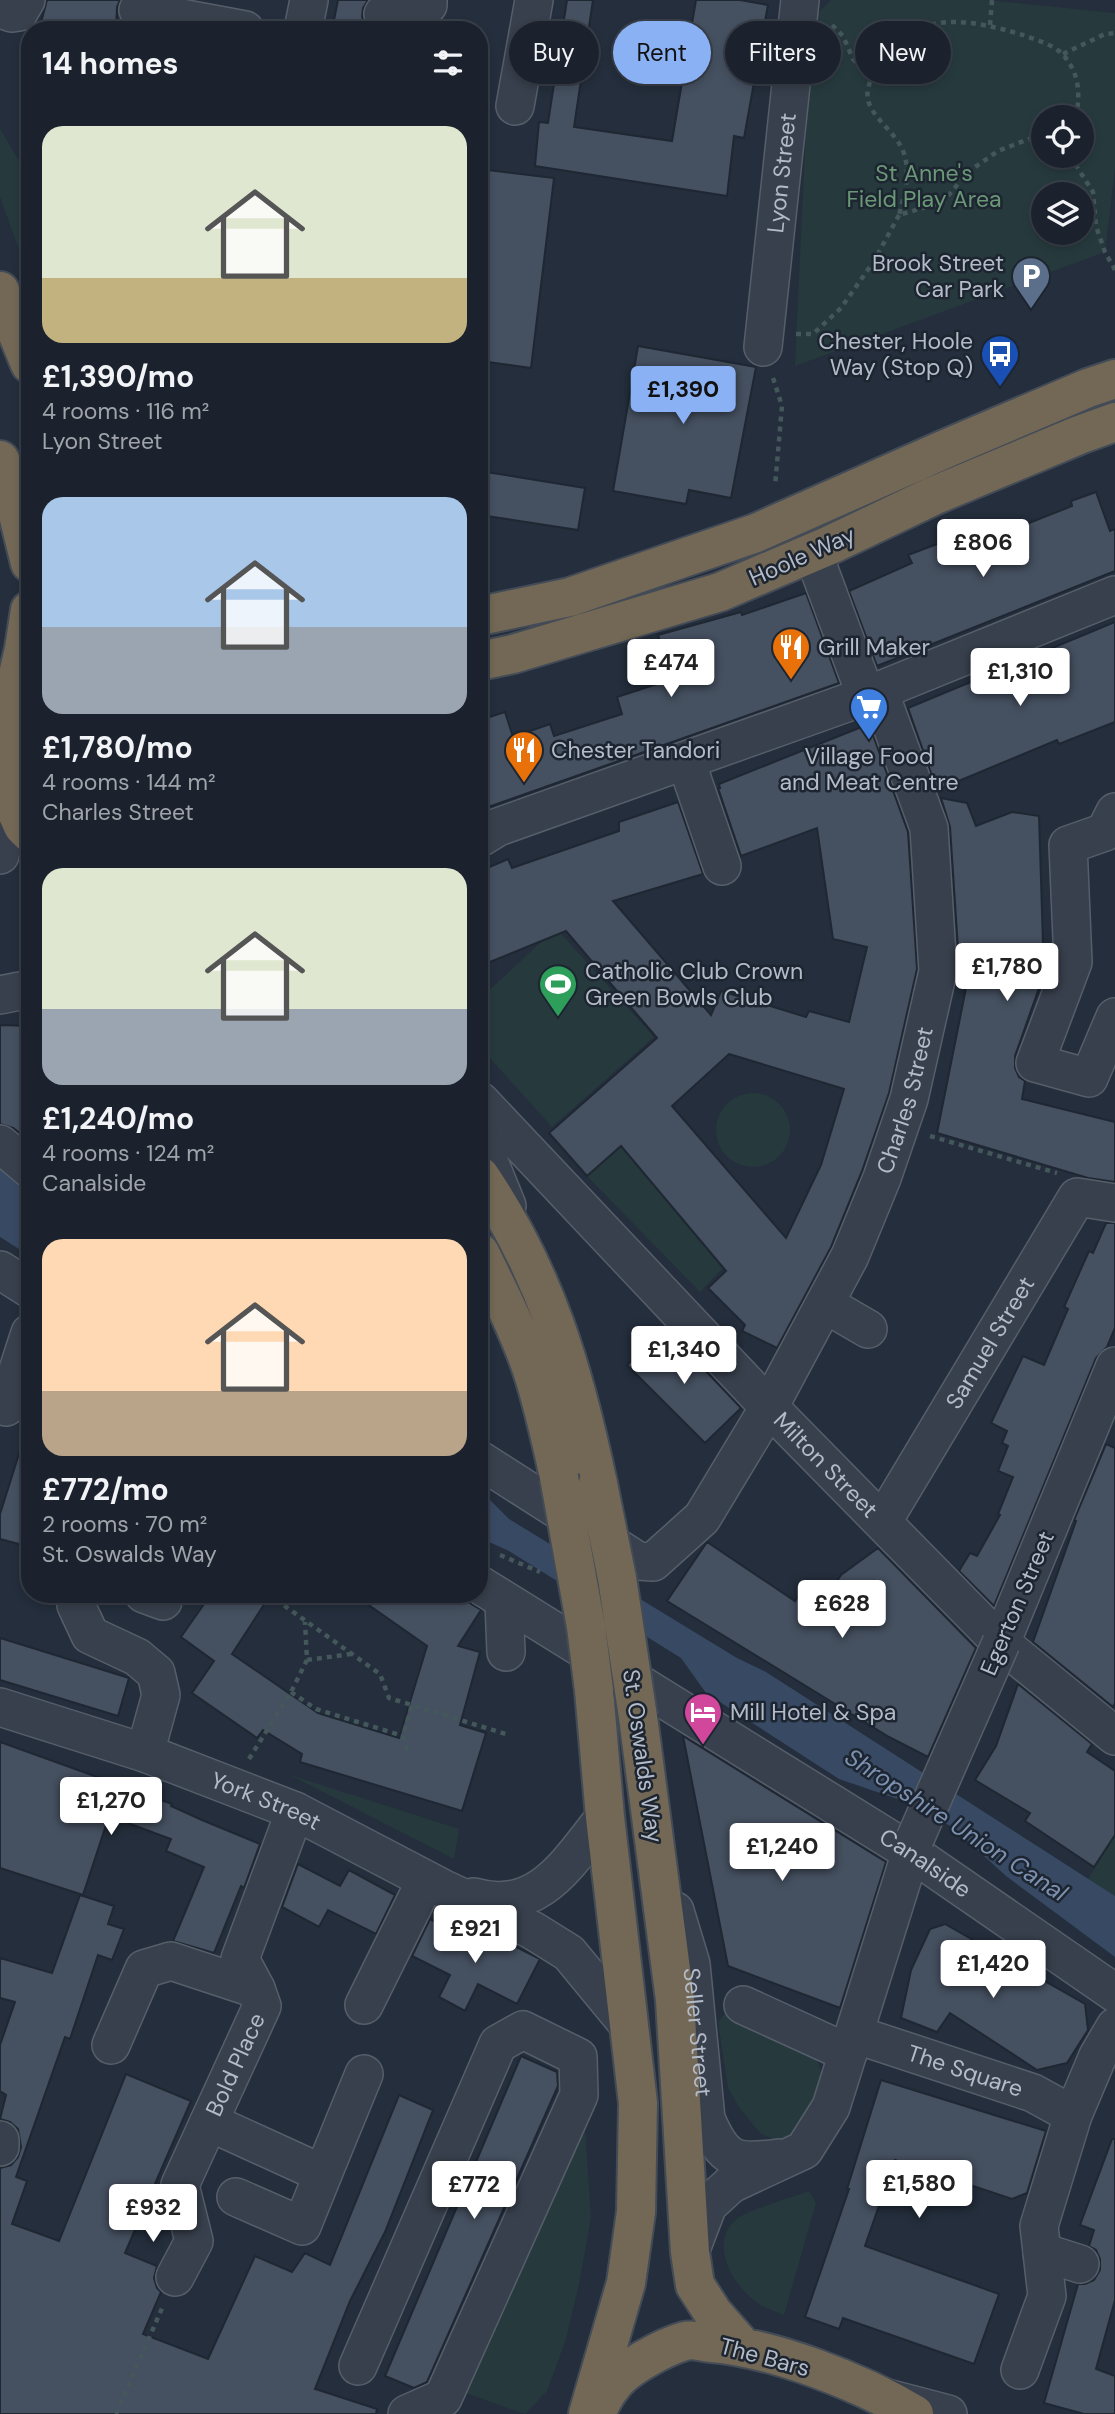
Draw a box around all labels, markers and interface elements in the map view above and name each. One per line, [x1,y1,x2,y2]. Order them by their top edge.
chip: Buy [509,21,599,84]
chip: Rent [613,21,711,84]
chip: Filters [725,21,841,84]
chip: New [855,21,951,84]
text: 14 homes [42,44,179,83]
icon: filters [429,44,467,82]
map controls [1031,105,1094,245]
button: locate [1031,105,1094,168]
street label: Lyon Street [760,111,803,235]
park label: St Anne's Field Play Area [846,158,1002,214]
icon: home [192,171,318,297]
button: layers [1031,182,1094,245]
place label: Brook Street Car Park [872,248,1004,304]
parking icon: Brook Street Car Park [1010,255,1052,310]
place label: Chester, Hoole Way (Stop Q) [818,326,973,382]
bus stop icon: Chester, Hoole Way (Stop Q) [979,333,1021,388]
text: £1,390/mo [42,357,194,396]
pin: £1,390 [626,366,740,426]
text: £1,390 [647,374,719,404]
text: 4 rooms · 116 m² [42,396,209,426]
text: Lyon Street [42,426,163,456]
street label: Hoole Way [744,519,860,593]
pin: £806 [942,520,1024,579]
text: £806 [953,527,1013,557]
icon: home [192,542,318,668]
restaurant icon: Grill Maker [770,626,812,681]
place label: Grill Maker [818,632,930,662]
pin: £474 [630,640,712,699]
text: £474 [643,647,699,677]
pin: £1,310 [963,648,1077,708]
text: £1,310 [987,656,1053,686]
supermarket icon: Village Food and Meat Centre [848,686,890,741]
text: £1,780/mo [42,728,193,767]
restaurant icon: Chester Tandori [503,729,545,784]
place label: Chester Tandori [551,735,720,765]
place label: Village Food and Meat Centre [780,741,958,797]
text: 4 rooms · 144 m² [42,767,216,797]
text: Charles Street [42,797,194,827]
icon: home [192,913,318,1039]
pin: £1,780 [950,944,1064,1003]
text: £1,780 [971,951,1043,981]
place label: Catholic Club Crown Green Bowls Club [585,956,803,1012]
sports icon: Catholic Club Crown Green Bowls Club [537,963,579,1018]
street label: Charles Street [870,1024,940,1178]
text: £1,240/mo [42,1099,194,1138]
text: 4 rooms · 124 m² [42,1138,214,1168]
text: Canalside [42,1168,146,1198]
street label: Samuel Street [939,1271,1041,1414]
icon: home [192,1284,318,1410]
pin: £1,340 [627,1326,741,1386]
text: £1,340 [647,1334,721,1364]
street label: Milton Street [767,1405,885,1524]
text: £772/mo [42,1470,169,1509]
text: 2 rooms · 70 m² [42,1509,207,1539]
street label: Egerton Street [973,1526,1061,1680]
text: St. Oswalds Way [42,1539,217,1569]
pin: £628 [801,1580,883,1640]
text: £628 [814,1588,870,1618]
street label: St. Oswalds Way [616,1667,670,1845]
hotel icon: Mill Hotel & Spa [682,1691,724,1746]
place label: Mill Hotel & Spa [730,1697,896,1727]
water label: Shropshire Union Canal [839,1741,1074,1909]
street label: York Street [206,1765,326,1837]
pin: £1,270 [54,1778,168,1837]
text: £1,270 [76,1785,146,1815]
street label: Canalside [874,1821,977,1904]
pin: £1,240 [725,1824,839,1883]
text: £1,240 [746,1831,818,1861]
pin: £921 [434,1906,516,1965]
text: £921 [450,1913,500,1943]
pin: £1,420 [936,1940,1050,2000]
text: £1,420 [957,1948,1029,1978]
street label: Seller Street [676,1966,719,2098]
street label: Bold Place [199,2008,272,2121]
street label: The Square [903,2038,1027,2104]
pin: £1,580 [862,2160,976,2220]
pin: £772 [433,2162,515,2221]
text: £1,580 [882,2168,956,2198]
text: £772 [448,2169,500,2199]
pin: £932 [112,2184,194,2244]
text: £932 [125,2192,181,2222]
street label: The Bars [717,2331,813,2383]

